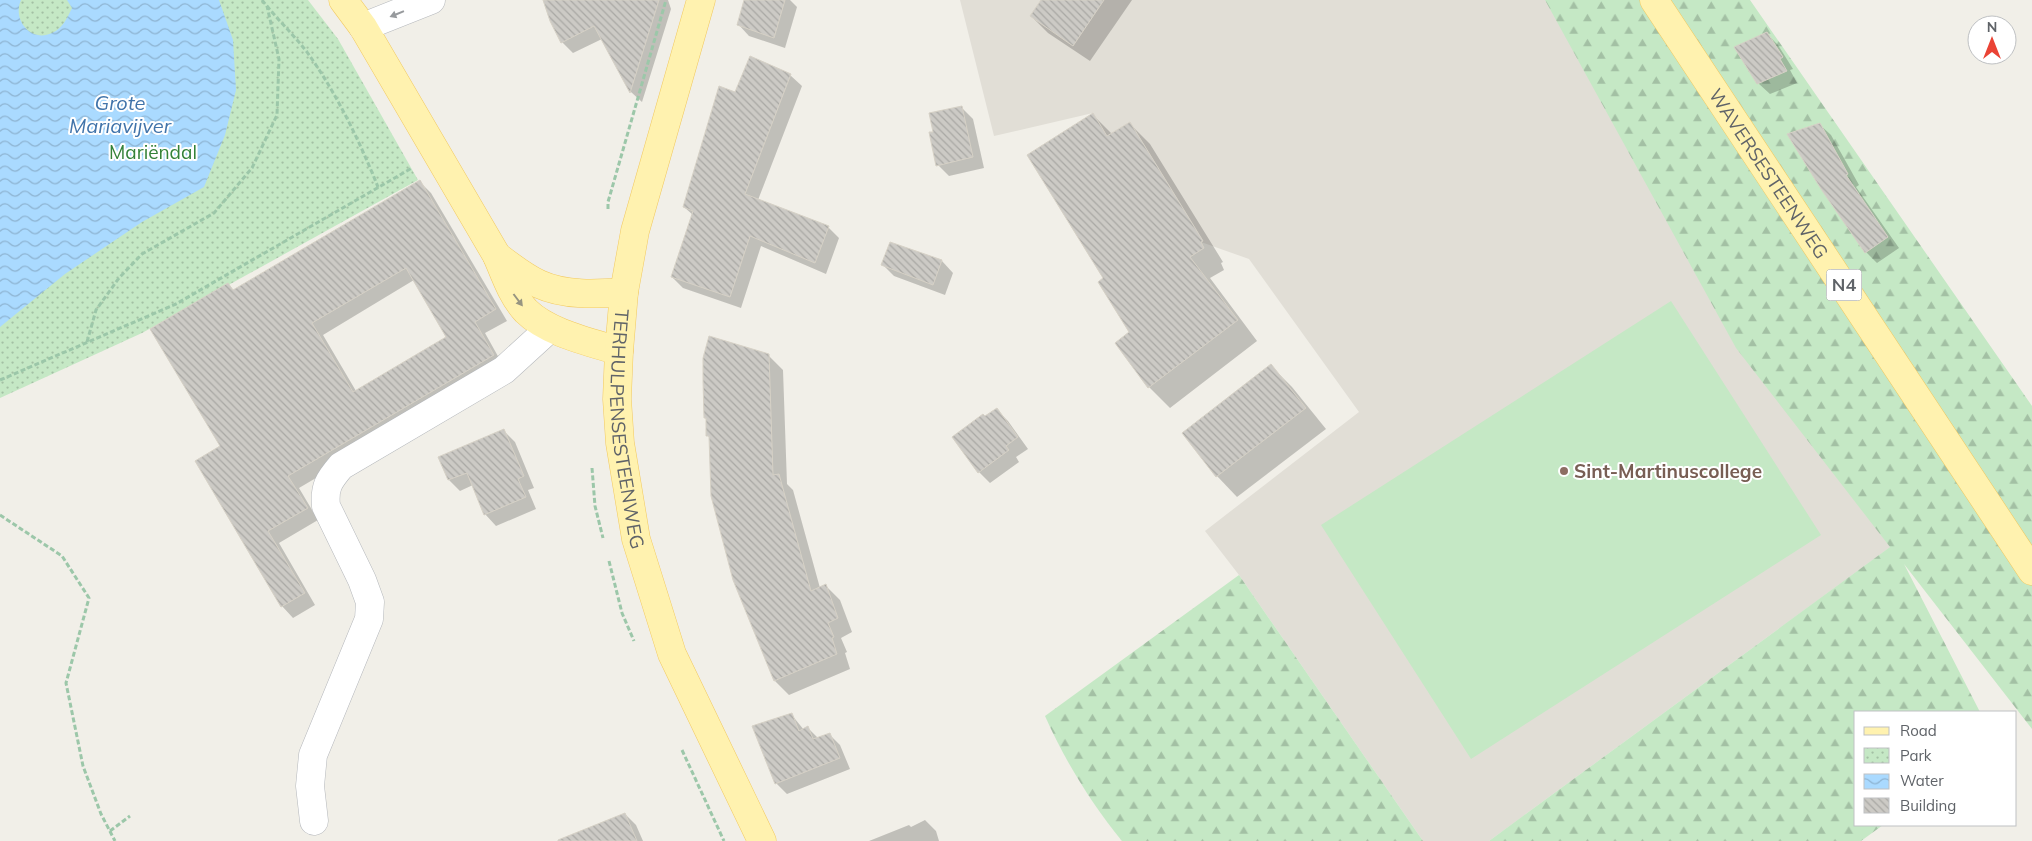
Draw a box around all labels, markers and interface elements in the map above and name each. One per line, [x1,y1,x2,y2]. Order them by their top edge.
one-way arrow [389,10,404,18]
north arrow [1967,15,2017,65]
text: N [1987,18,1997,36]
street label: WAVERSESTEENWEG [1704,84,1834,263]
water label: Grote Mariavijver [69,90,172,138]
park label: Mariëndal [109,140,197,164]
road number: N4 [1826,270,1862,300]
one-way arrow [513,293,523,307]
street label: TERHULPENSESTEENWEG [605,308,650,552]
place label: Sint-Martinuscollege [1574,459,1762,483]
marker: Sint-Martinuscollege [1558,465,1570,477]
legend [1854,711,2017,826]
text: Road [1900,721,1937,740]
text: Park [1900,746,1932,765]
text: Water [1900,771,1944,790]
text: Building [1900,796,1956,815]

